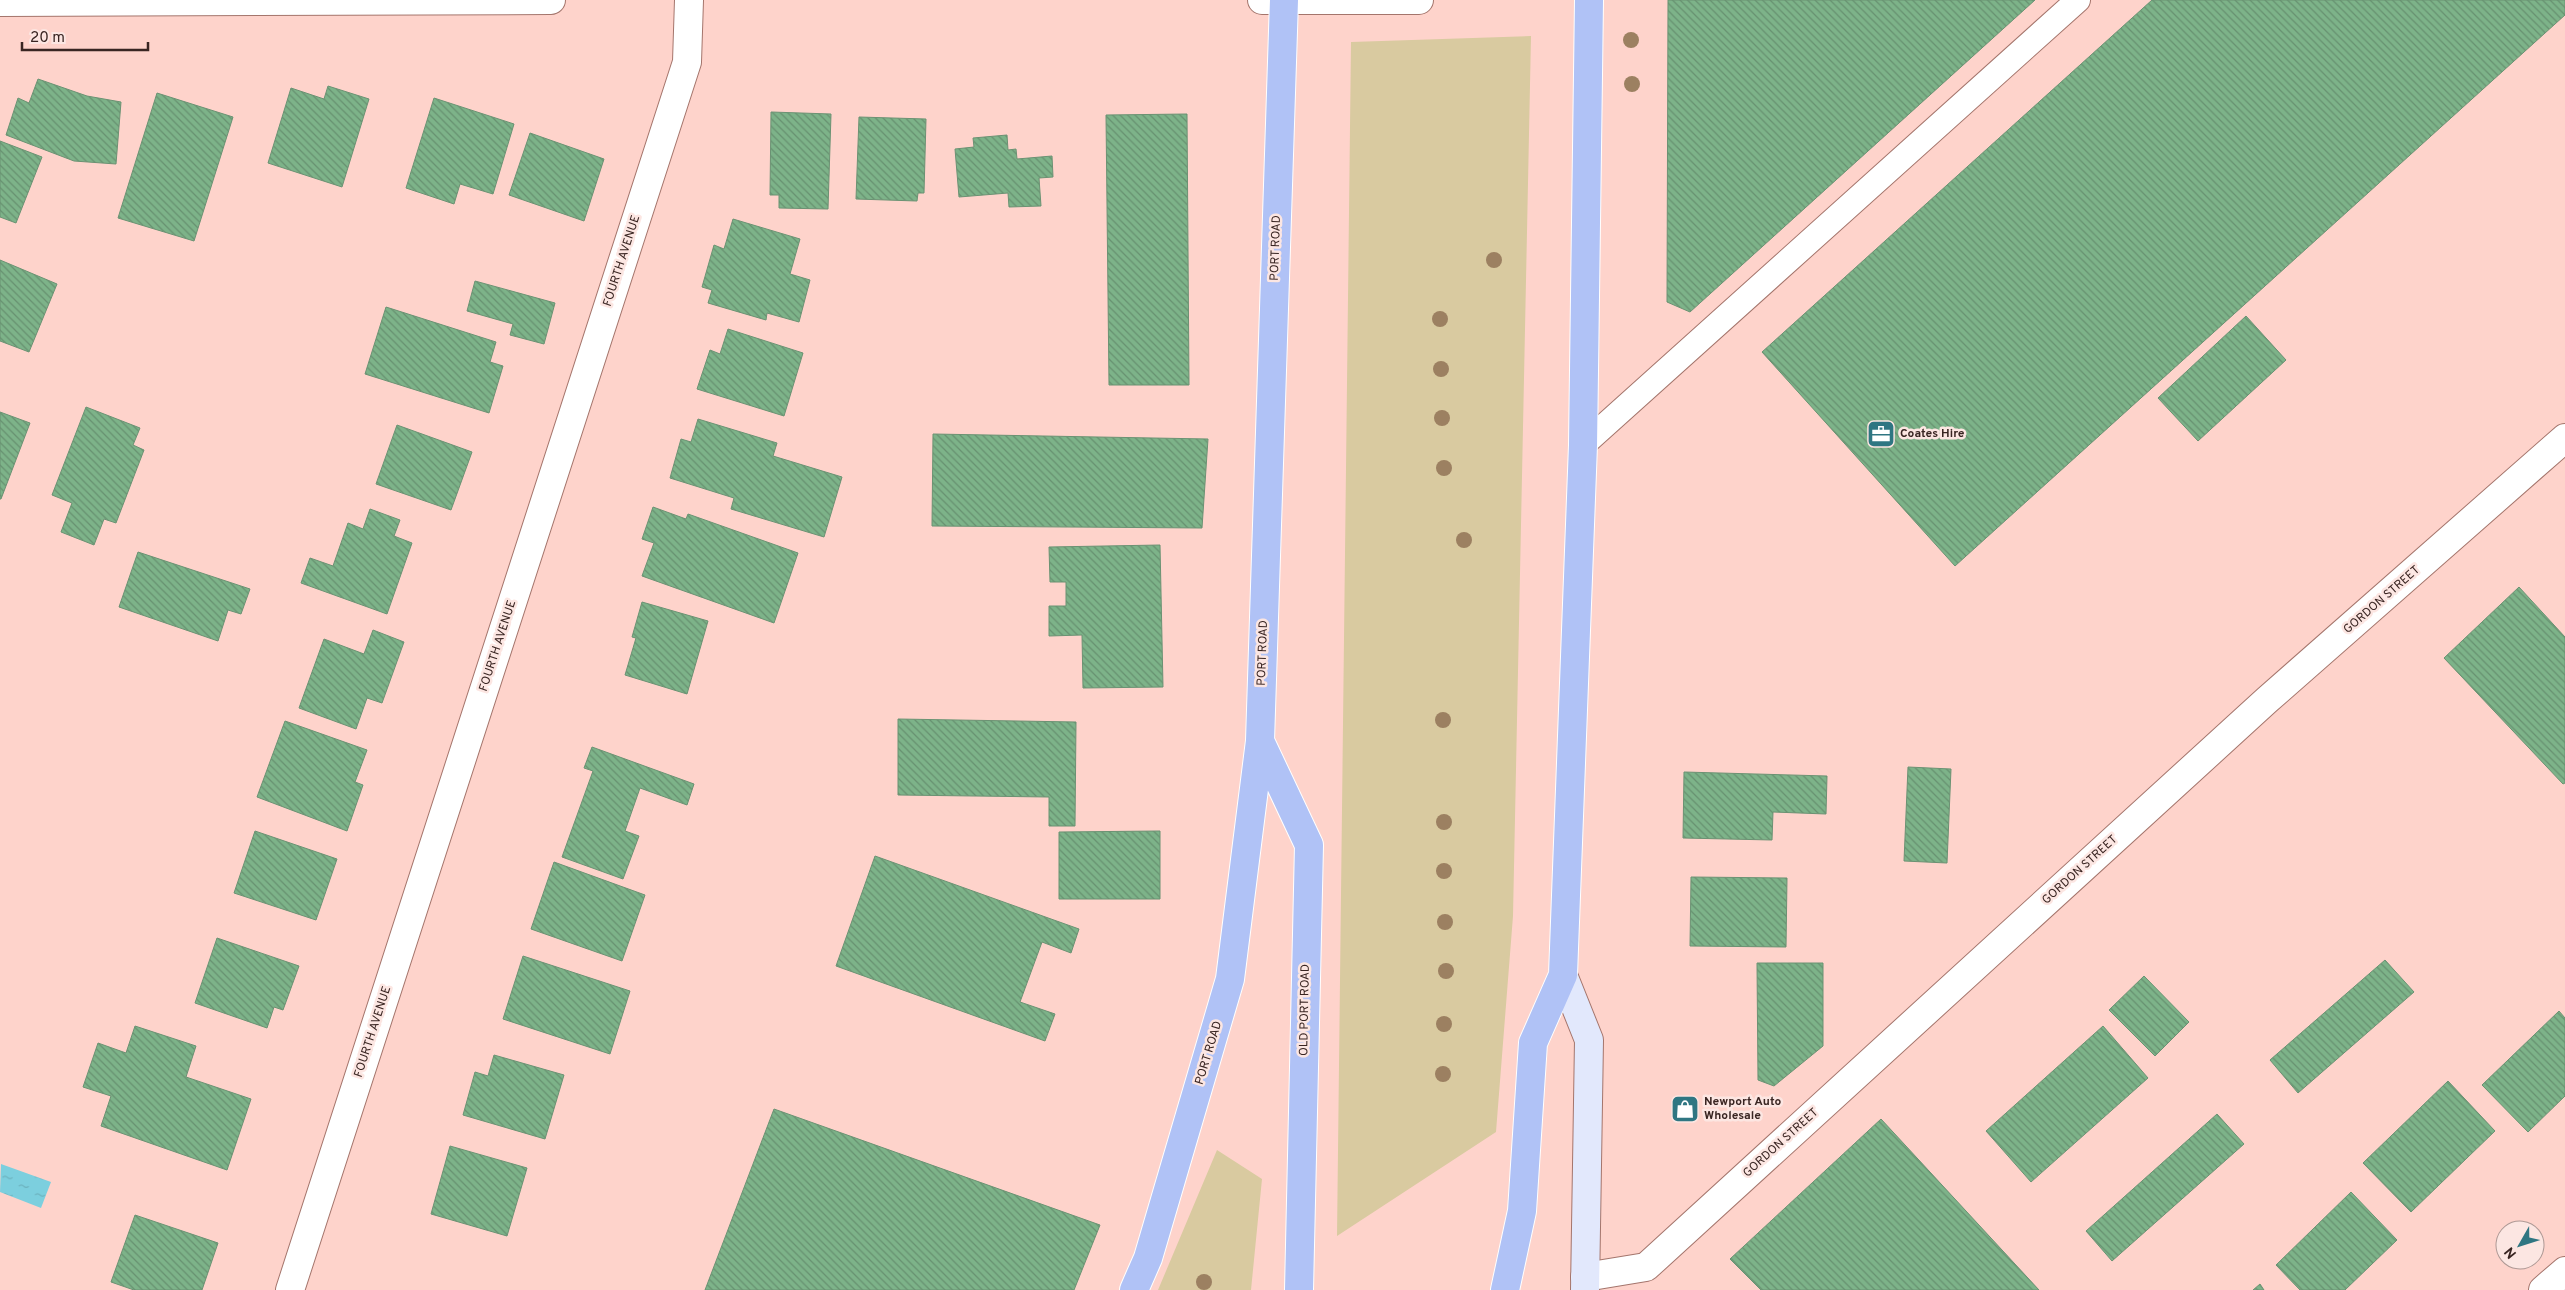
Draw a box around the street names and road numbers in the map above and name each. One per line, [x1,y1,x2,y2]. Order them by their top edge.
street label: FOURTH AVENUE [600,213,644,309]
street label: PORT ROAD [1267,215,1285,281]
street label: GORDON STREET [2340,562,2424,638]
street label: FOURTH AVENUE [476,598,520,694]
street label: PORT ROAD [1254,620,1272,686]
street label: GORDON STREET [2039,832,2121,908]
street label: OLD PORT ROAD [1296,964,1314,1056]
street label: FOURTH AVENUE [351,984,395,1080]
street label: PORT ROAD [1192,1019,1226,1087]
street label: GORDON STREET [1740,1105,1822,1181]

